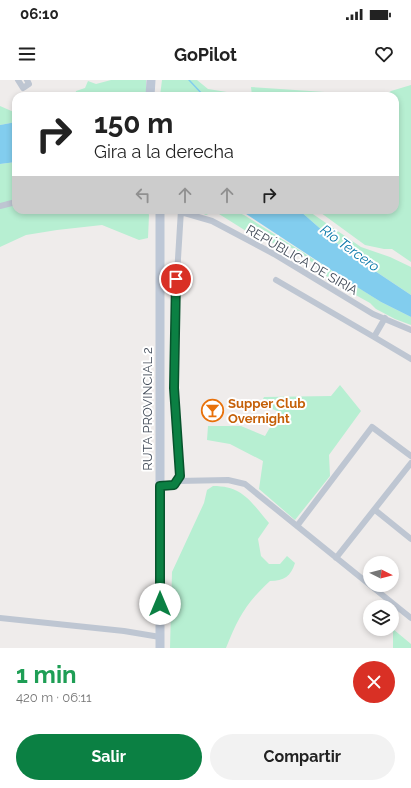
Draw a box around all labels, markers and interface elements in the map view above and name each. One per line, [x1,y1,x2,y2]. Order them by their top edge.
text: 06:10 [20,5,59,23]
icon: menu [16,43,38,65]
icon: heart [373,43,395,65]
text: GoPilot [174,44,237,65]
text: 150 m [94,107,173,140]
icon: right [28,108,80,160]
text: Gira a la derecha [94,141,234,162]
icon: left [132,184,154,206]
icon: ahead [174,184,196,206]
icon: ahead [216,184,238,206]
icon: right [258,184,280,206]
water label: Río Tercero [317,221,383,275]
street label: REPÚBLICA DE SIRIA [244,222,361,298]
pin [159,262,193,296]
icon: arrive [165,268,187,290]
street label: RUTA PROVINCIAL 2 [140,347,155,471]
place label: Supper Club Overnight [228,396,305,426]
bar icon: Supper Club Overnight [199,397,225,423]
north arrow [363,556,399,592]
map controls [363,556,399,636]
position arrow [139,583,181,625]
button: layers [363,600,399,636]
text: 1 min [16,660,77,689]
button: close [353,661,395,703]
text: 420 m · 06:11 [16,690,92,705]
button: Salir [16,734,202,780]
button: Compartir [210,734,395,780]

